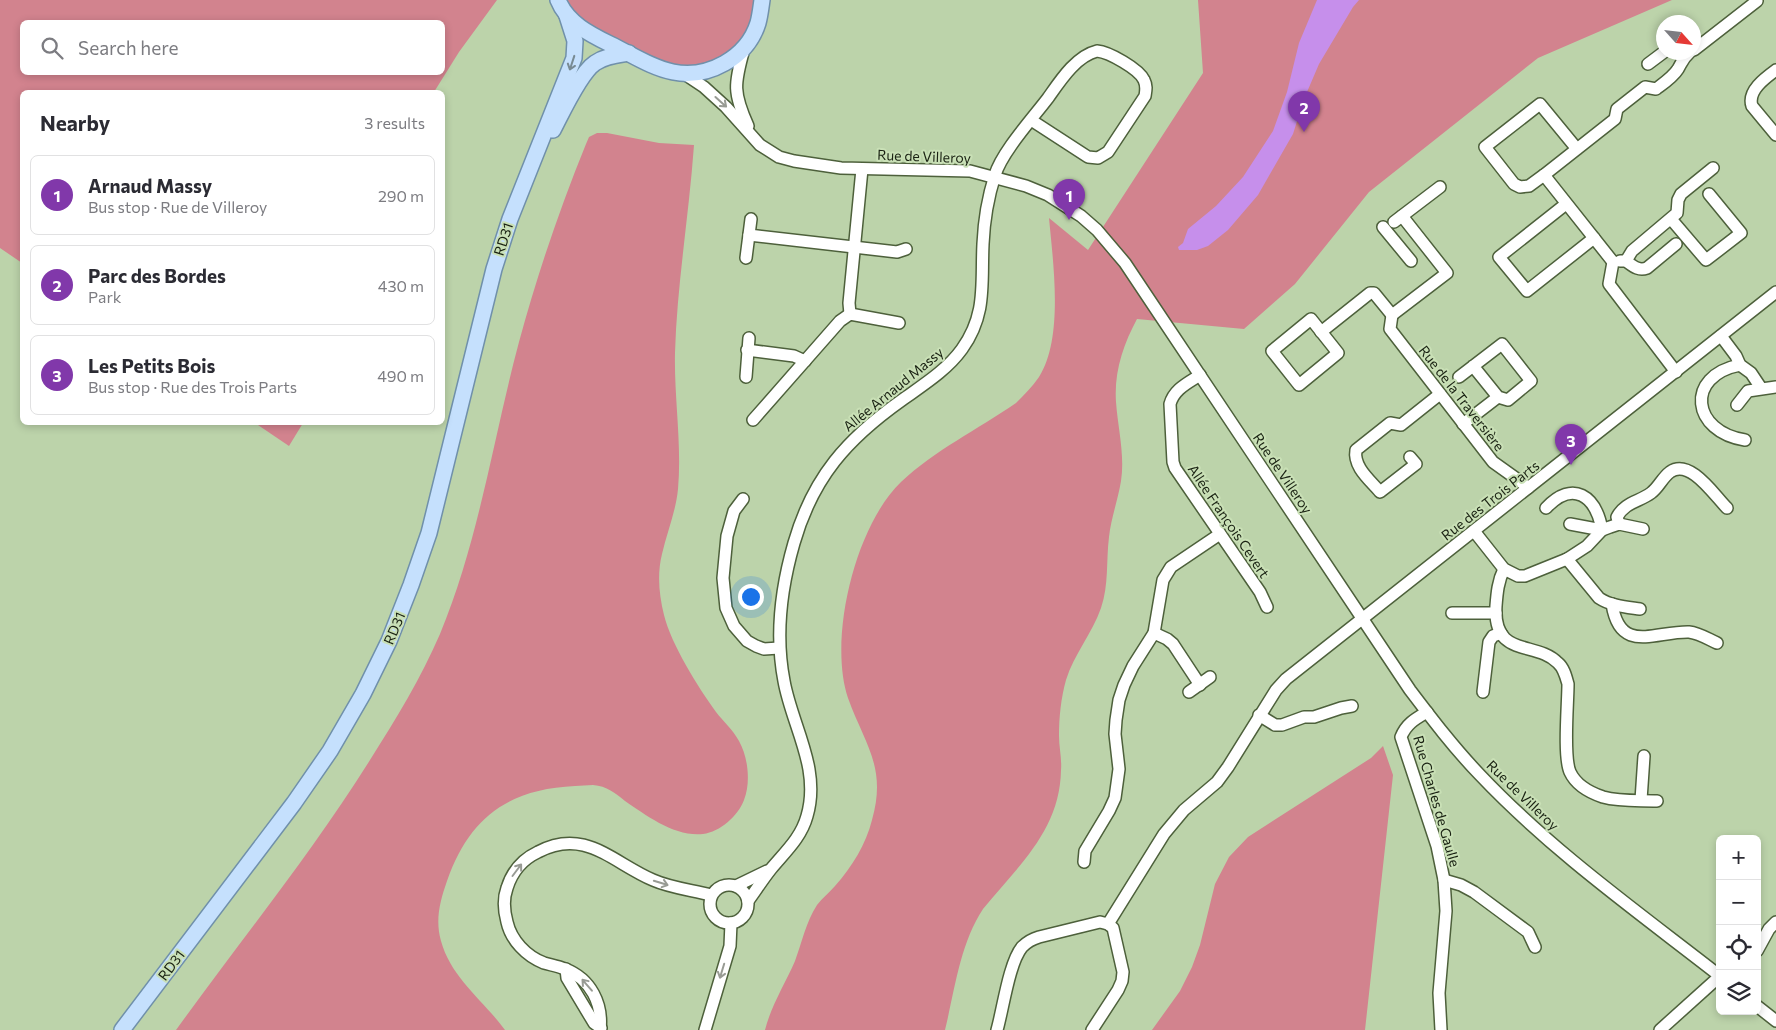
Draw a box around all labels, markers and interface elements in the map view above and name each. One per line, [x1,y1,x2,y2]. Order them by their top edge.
north arrow [1656,15,1701,60]
search box [20,20,445,75]
icon: search [38,34,66,62]
text: Search here [78,36,178,59]
one-way arrow [566,54,576,70]
pin: 2 [1288,91,1320,132]
one-way arrow [714,96,727,108]
text: Nearby [40,110,110,135]
text: 3 results [364,113,425,132]
street label: Rue de Villeroy [877,146,971,166]
text: Arnaud Massy [88,174,212,197]
pin: 1 [1053,179,1085,220]
text: 1 [53,186,61,205]
text: 290 m [378,186,424,205]
text: Bus stop · Rue de Villeroy [88,197,267,216]
street label: RD31 [490,220,516,258]
text: Parc des Bordes [88,264,226,287]
text: 2 [52,276,62,295]
text: 430 m [378,276,424,295]
text: Park [88,287,121,306]
street label: Rue de la Traversière [1416,342,1508,454]
street label: Allée Arnaud Massy [840,343,946,435]
text: Les Petits Bois [88,354,215,377]
text: 3 [52,366,62,385]
text: 490 m [377,366,424,385]
text: Bus stop · Rue des Trois Parts [88,377,297,396]
pin: 3 [1555,424,1587,465]
street label: Rue de Villeroy [1250,429,1316,517]
street label: Rue des Trois Parts [1438,456,1542,544]
street label: Allée François Cevert [1185,461,1273,581]
your location [738,584,764,610]
street label: RD31 [380,609,408,647]
street label: Rue Charles de Gaulle [1410,733,1464,869]
street label: Rue de Villeroy [1483,756,1563,834]
map controls [1716,835,1761,1015]
button: + [1716,835,1761,880]
one-way arrow [512,863,522,877]
one-way arrow [653,879,669,889]
button: − [1716,880,1761,925]
button: locate [1716,925,1761,970]
street label: RD31 [154,946,188,984]
one-way arrow [716,962,726,978]
button: layers [1716,970,1761,1015]
one-way arrow [581,979,592,992]

